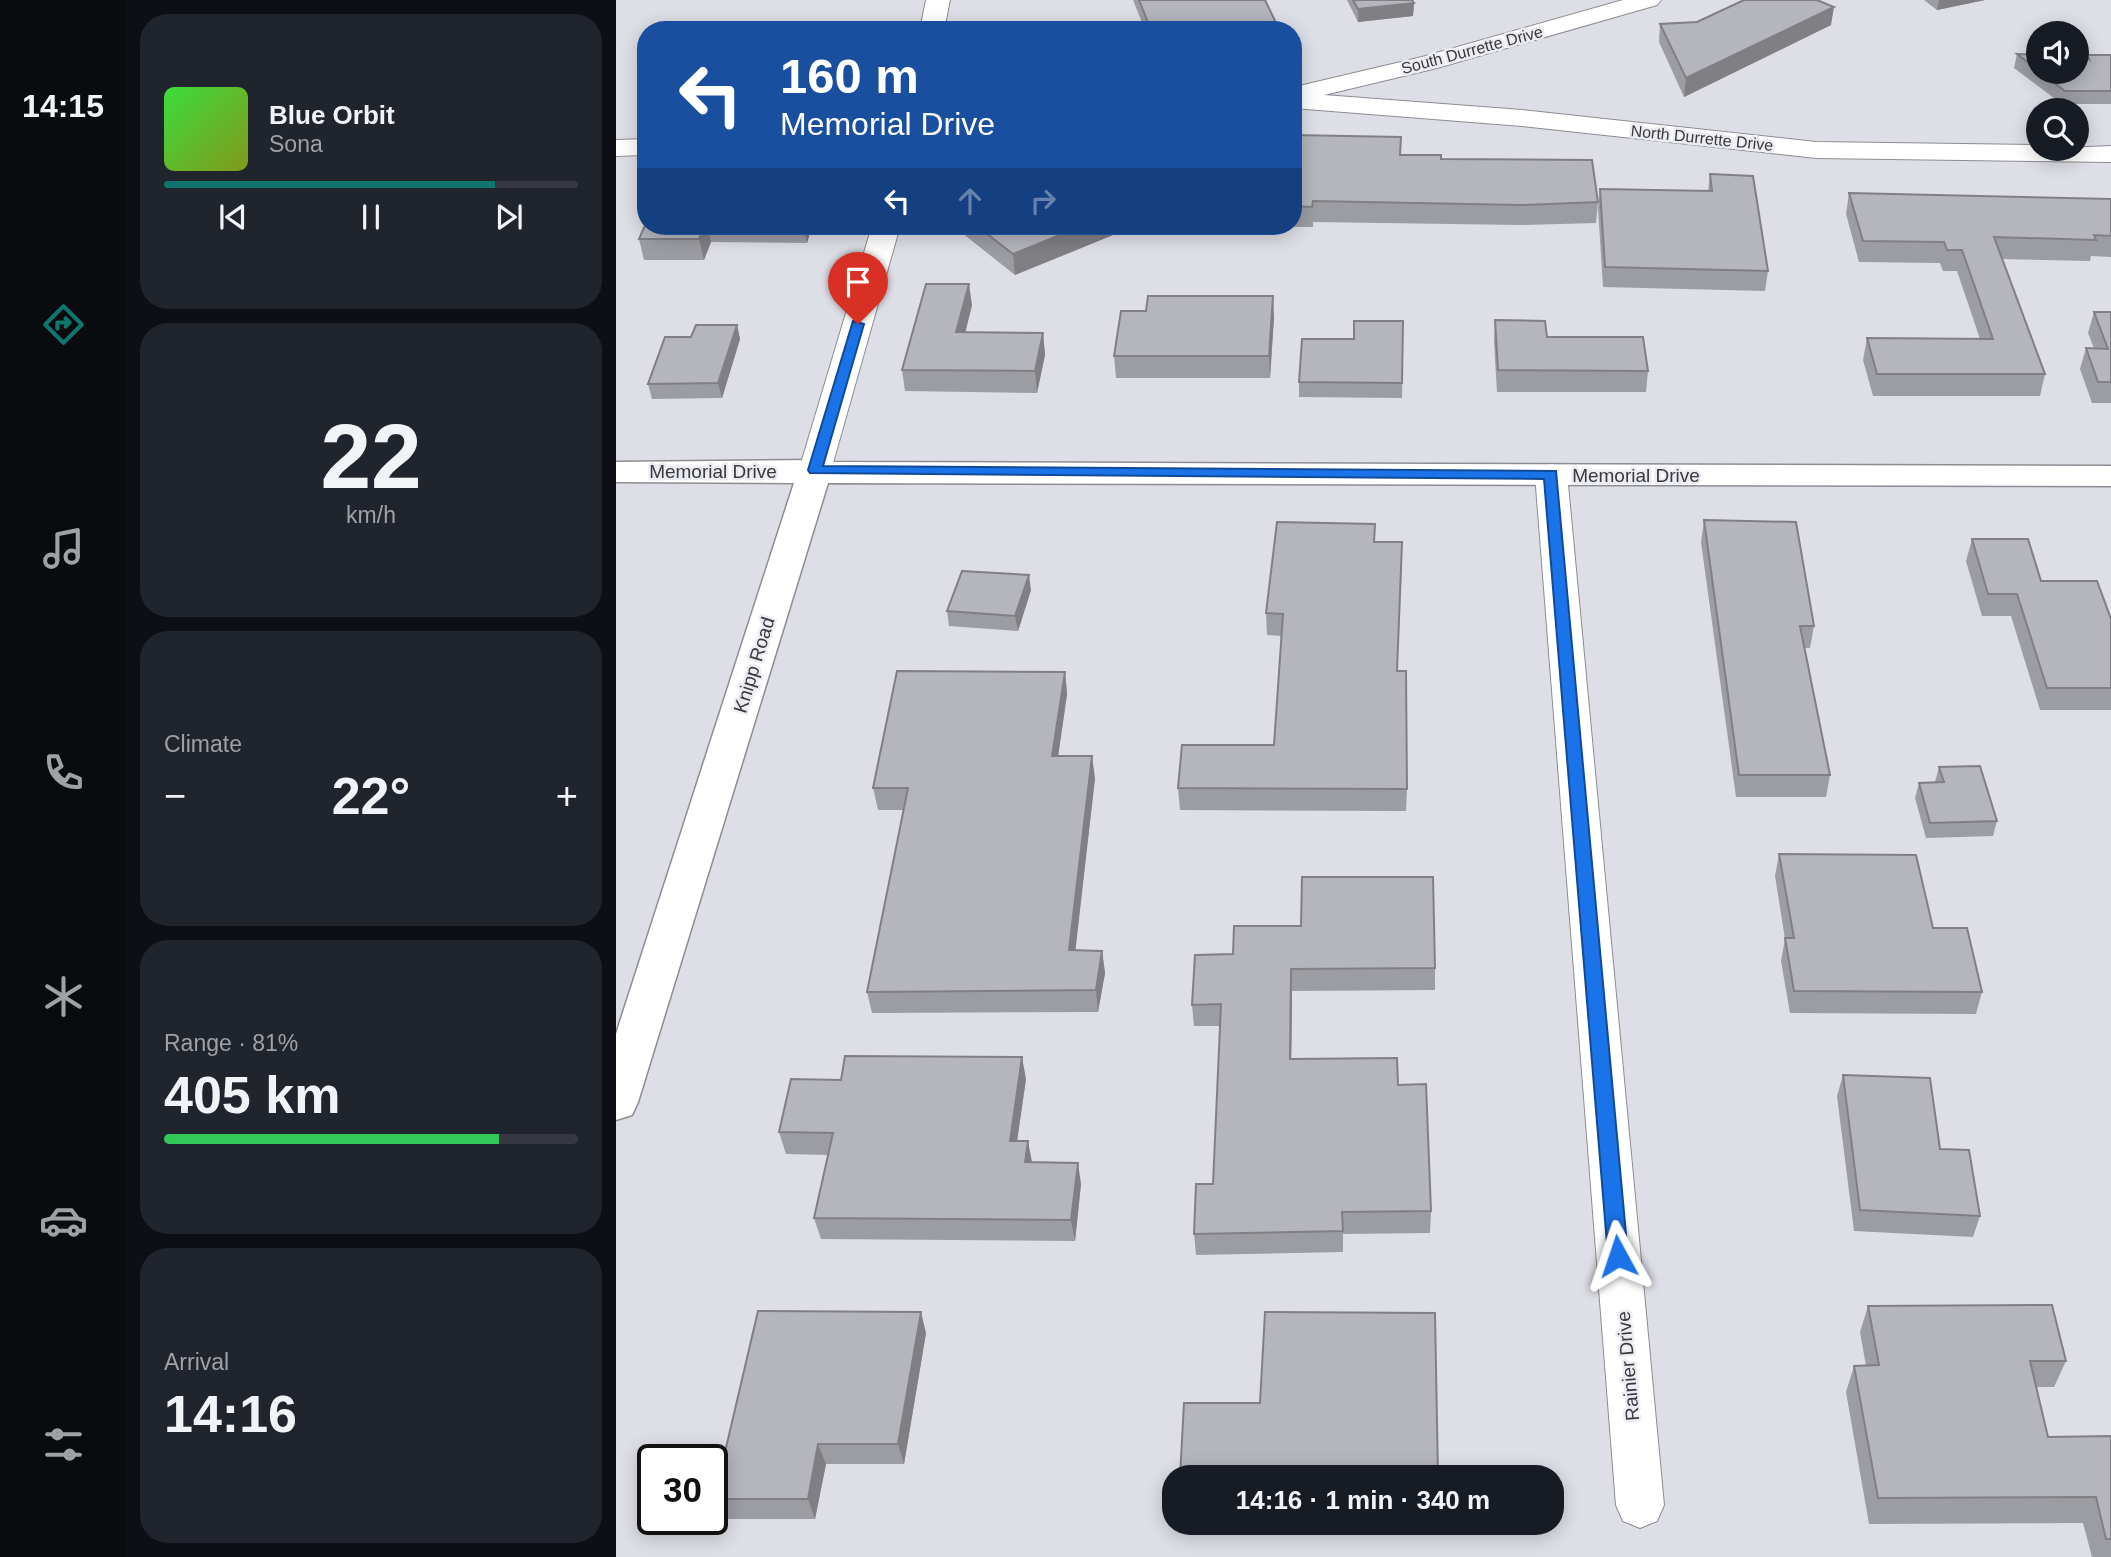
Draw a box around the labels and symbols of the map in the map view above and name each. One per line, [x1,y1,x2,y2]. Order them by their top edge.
street label: South Durrette Drive [1399,23,1545,77]
street label: North Durrette Drive [1630,122,1774,154]
pin [828,252,888,324]
street label: Memorial Drive [649,461,777,482]
street label: Memorial Drive [1572,465,1700,486]
street label: Knipp Road [729,614,779,716]
position arrow [1581,1219,1655,1293]
street label: Rainier Drive [1613,1310,1643,1422]
speed limit sign: 30 [637,1444,728,1535]

